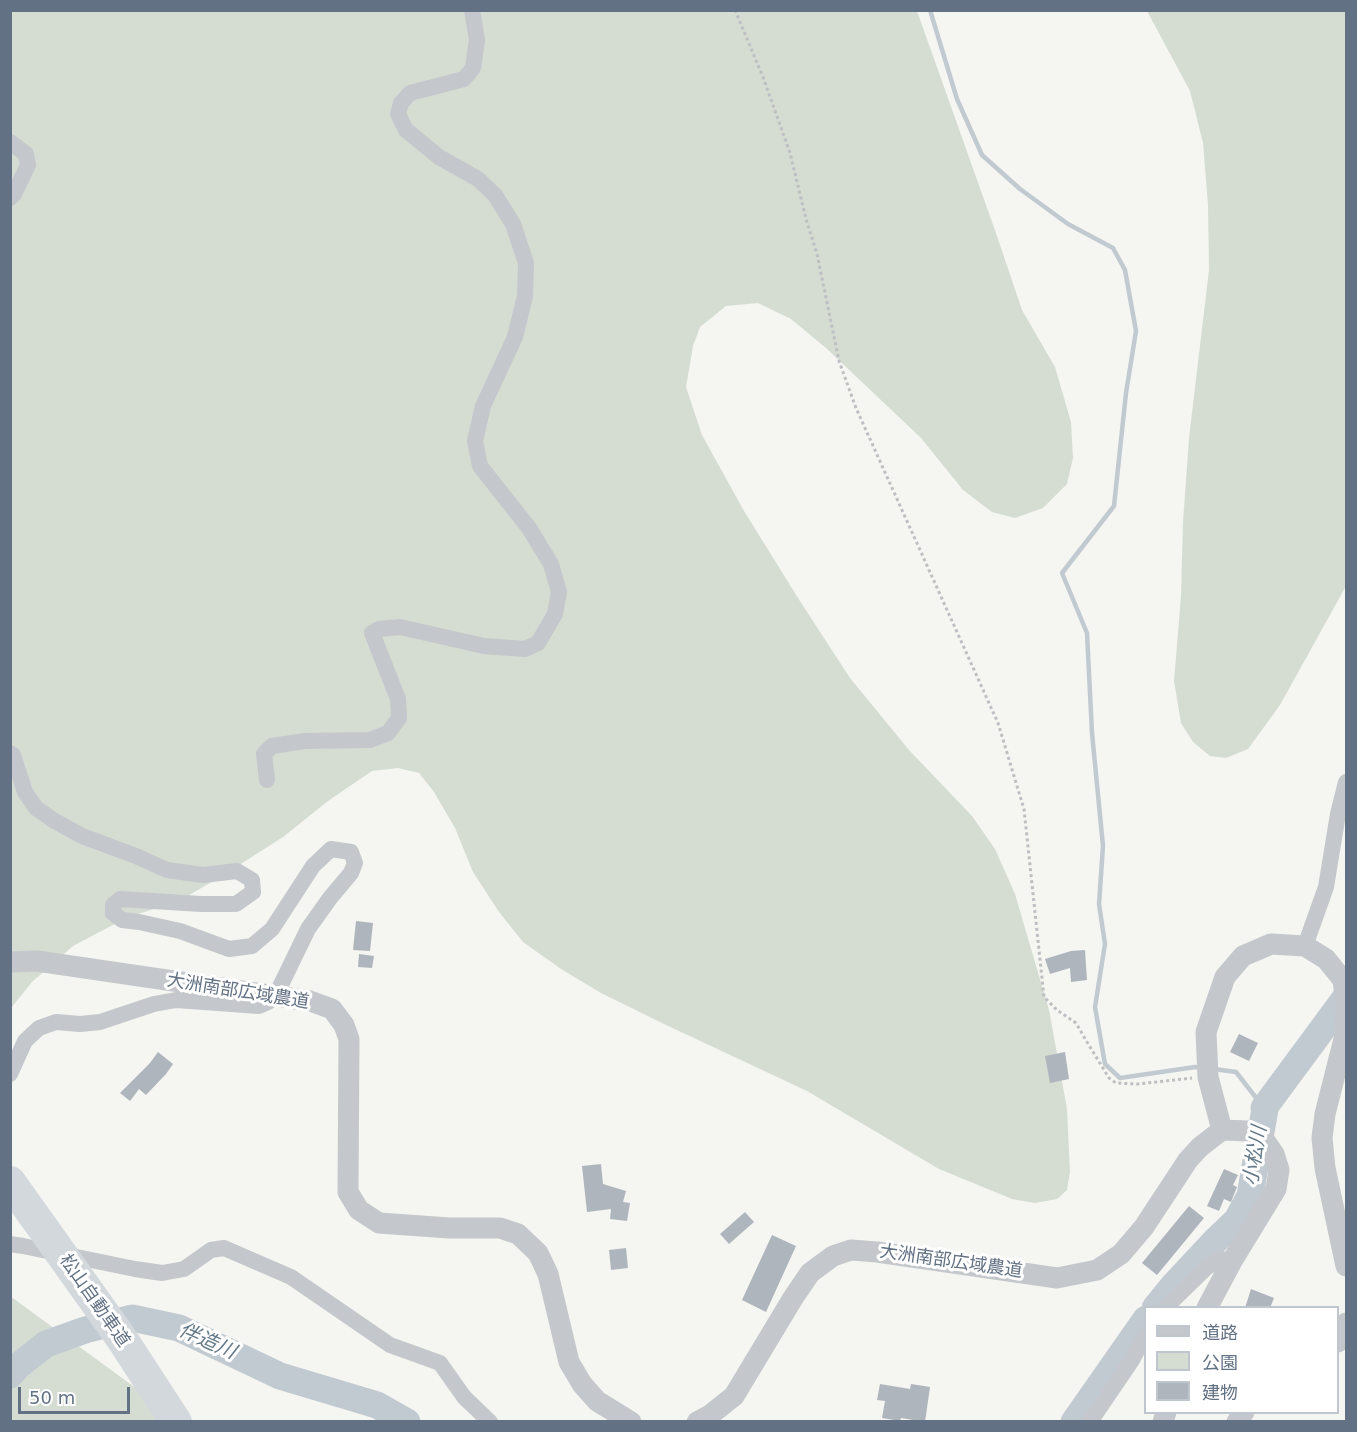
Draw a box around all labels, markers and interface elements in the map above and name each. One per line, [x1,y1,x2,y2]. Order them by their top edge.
street label: 大洲南部広域農道 [165,970,311,1014]
water label: 小松川 [1239,1124,1273,1188]
street label: 大洲南部広域農道 [878,1241,1024,1283]
street label: 松山自動車道 [54,1251,134,1351]
legend [1144,1306,1339,1414]
water label: 伴造川 [175,1319,239,1365]
text: 道路 [1202,1322,1238,1343]
text: 公園 [1202,1352,1238,1373]
scale bar [21,1375,134,1413]
text: 建物 [1202,1382,1238,1403]
text: 50 m [29,1387,75,1408]

